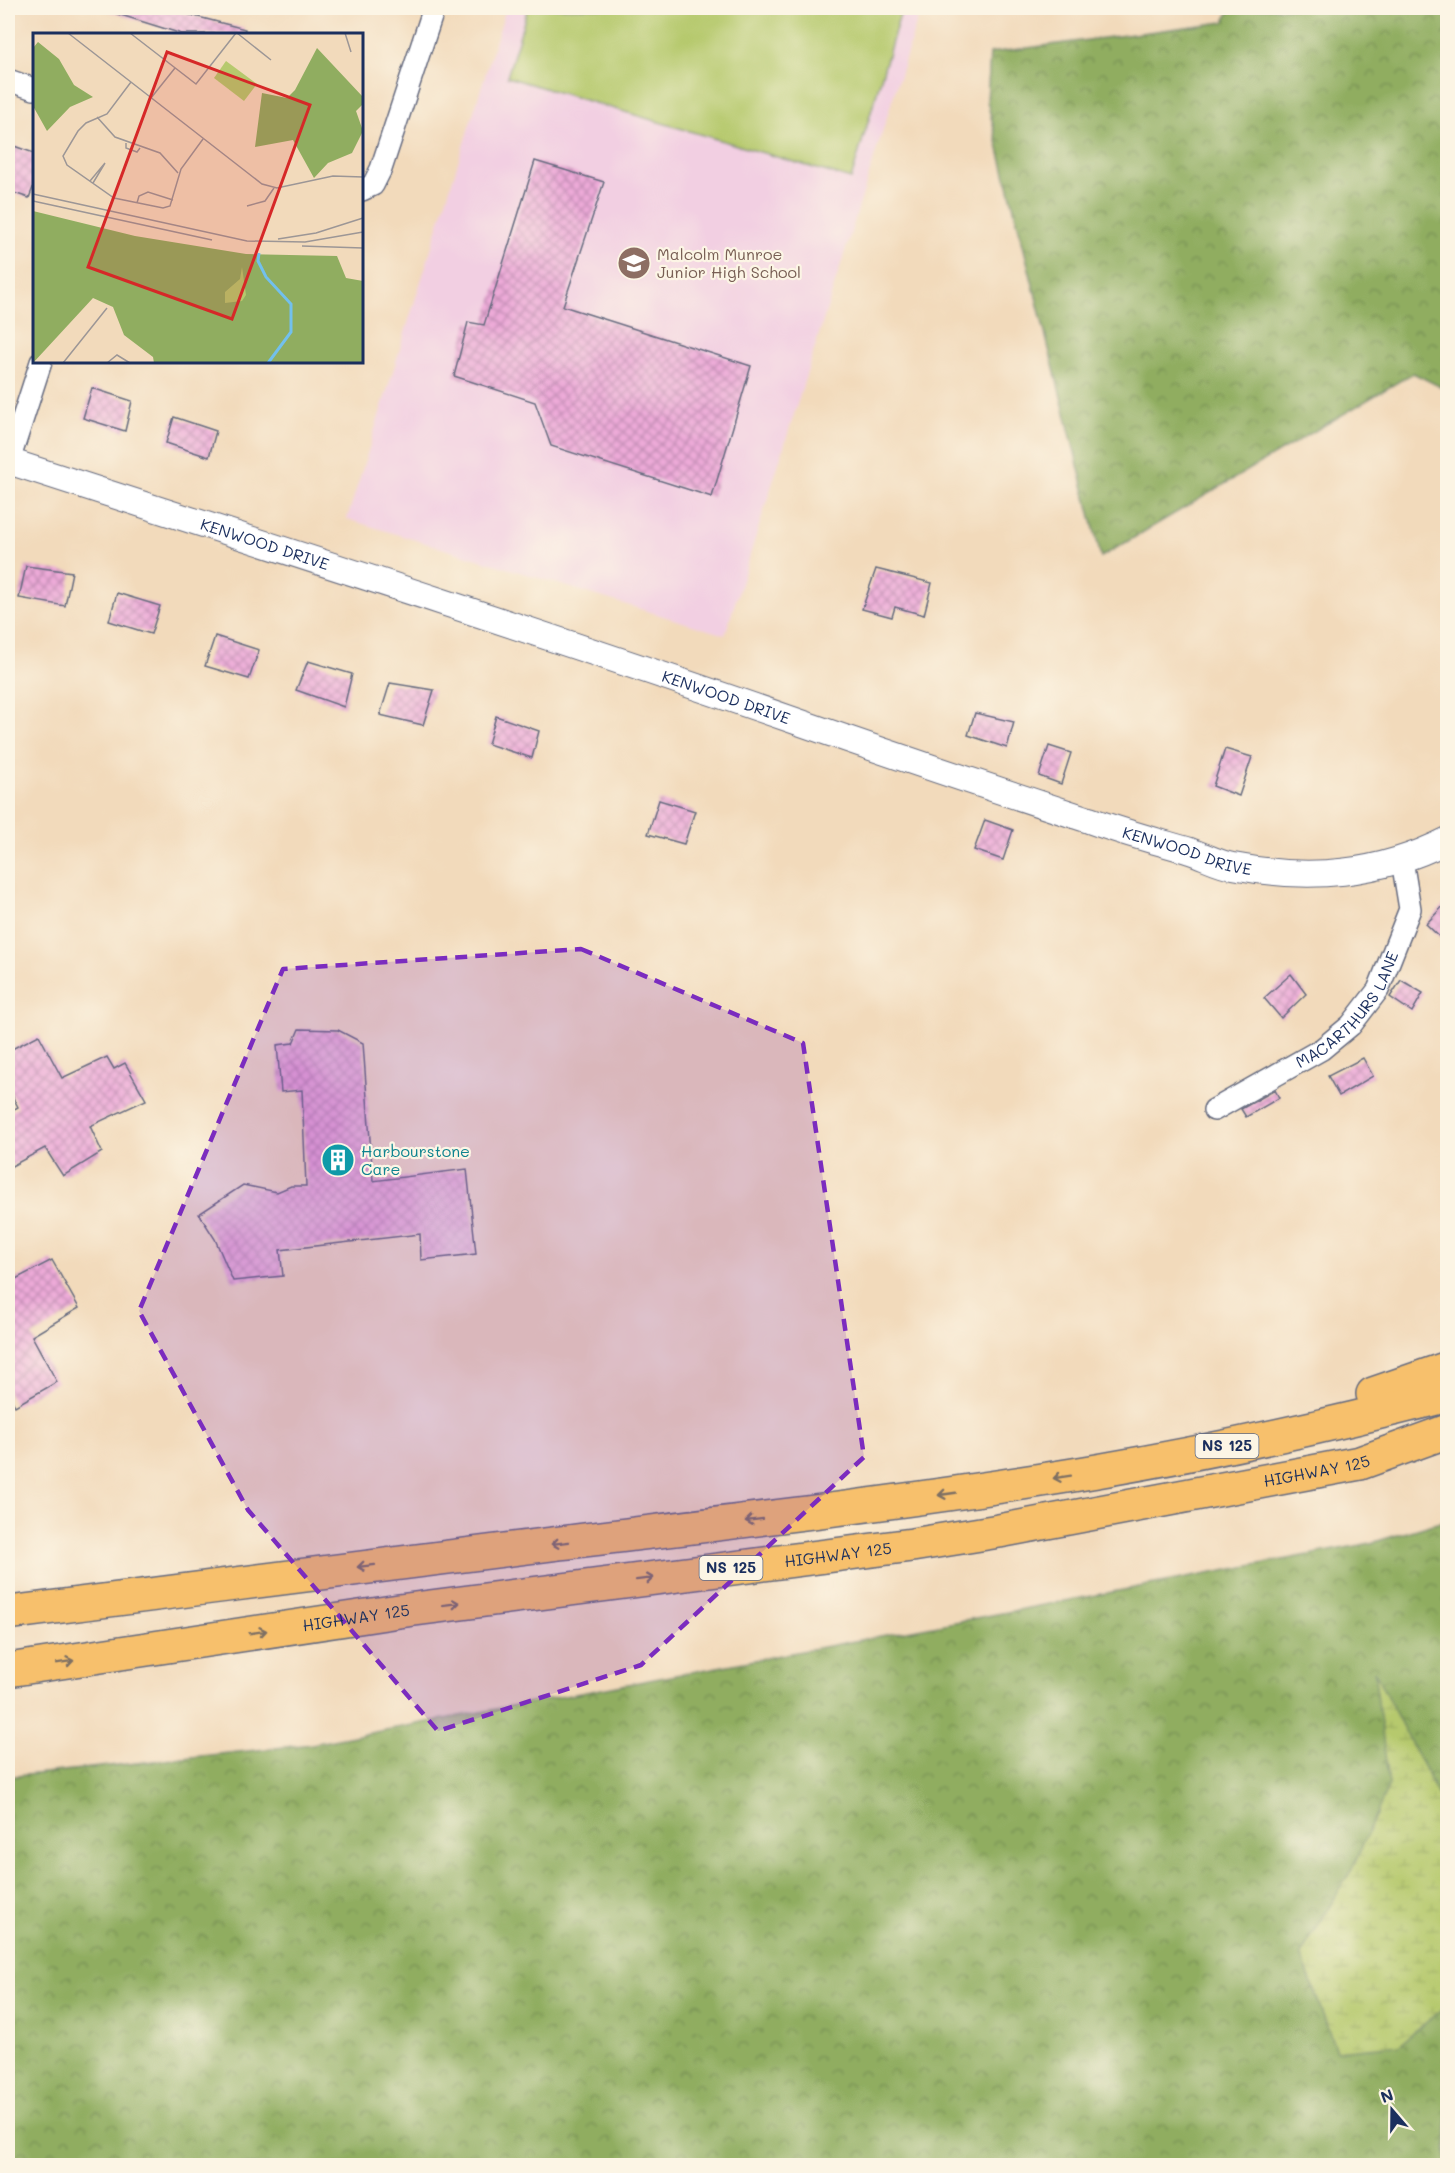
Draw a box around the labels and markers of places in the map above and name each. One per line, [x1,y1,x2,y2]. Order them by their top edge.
place label: Malcolm Munroe Junior High School [657,243,801,282]
school or university icon: Malcolm Munroe Junior High School [616,245,652,281]
place label: Harbourstone Care [361,1140,470,1179]
building icon: Harbourstone Care [320,1142,356,1178]

